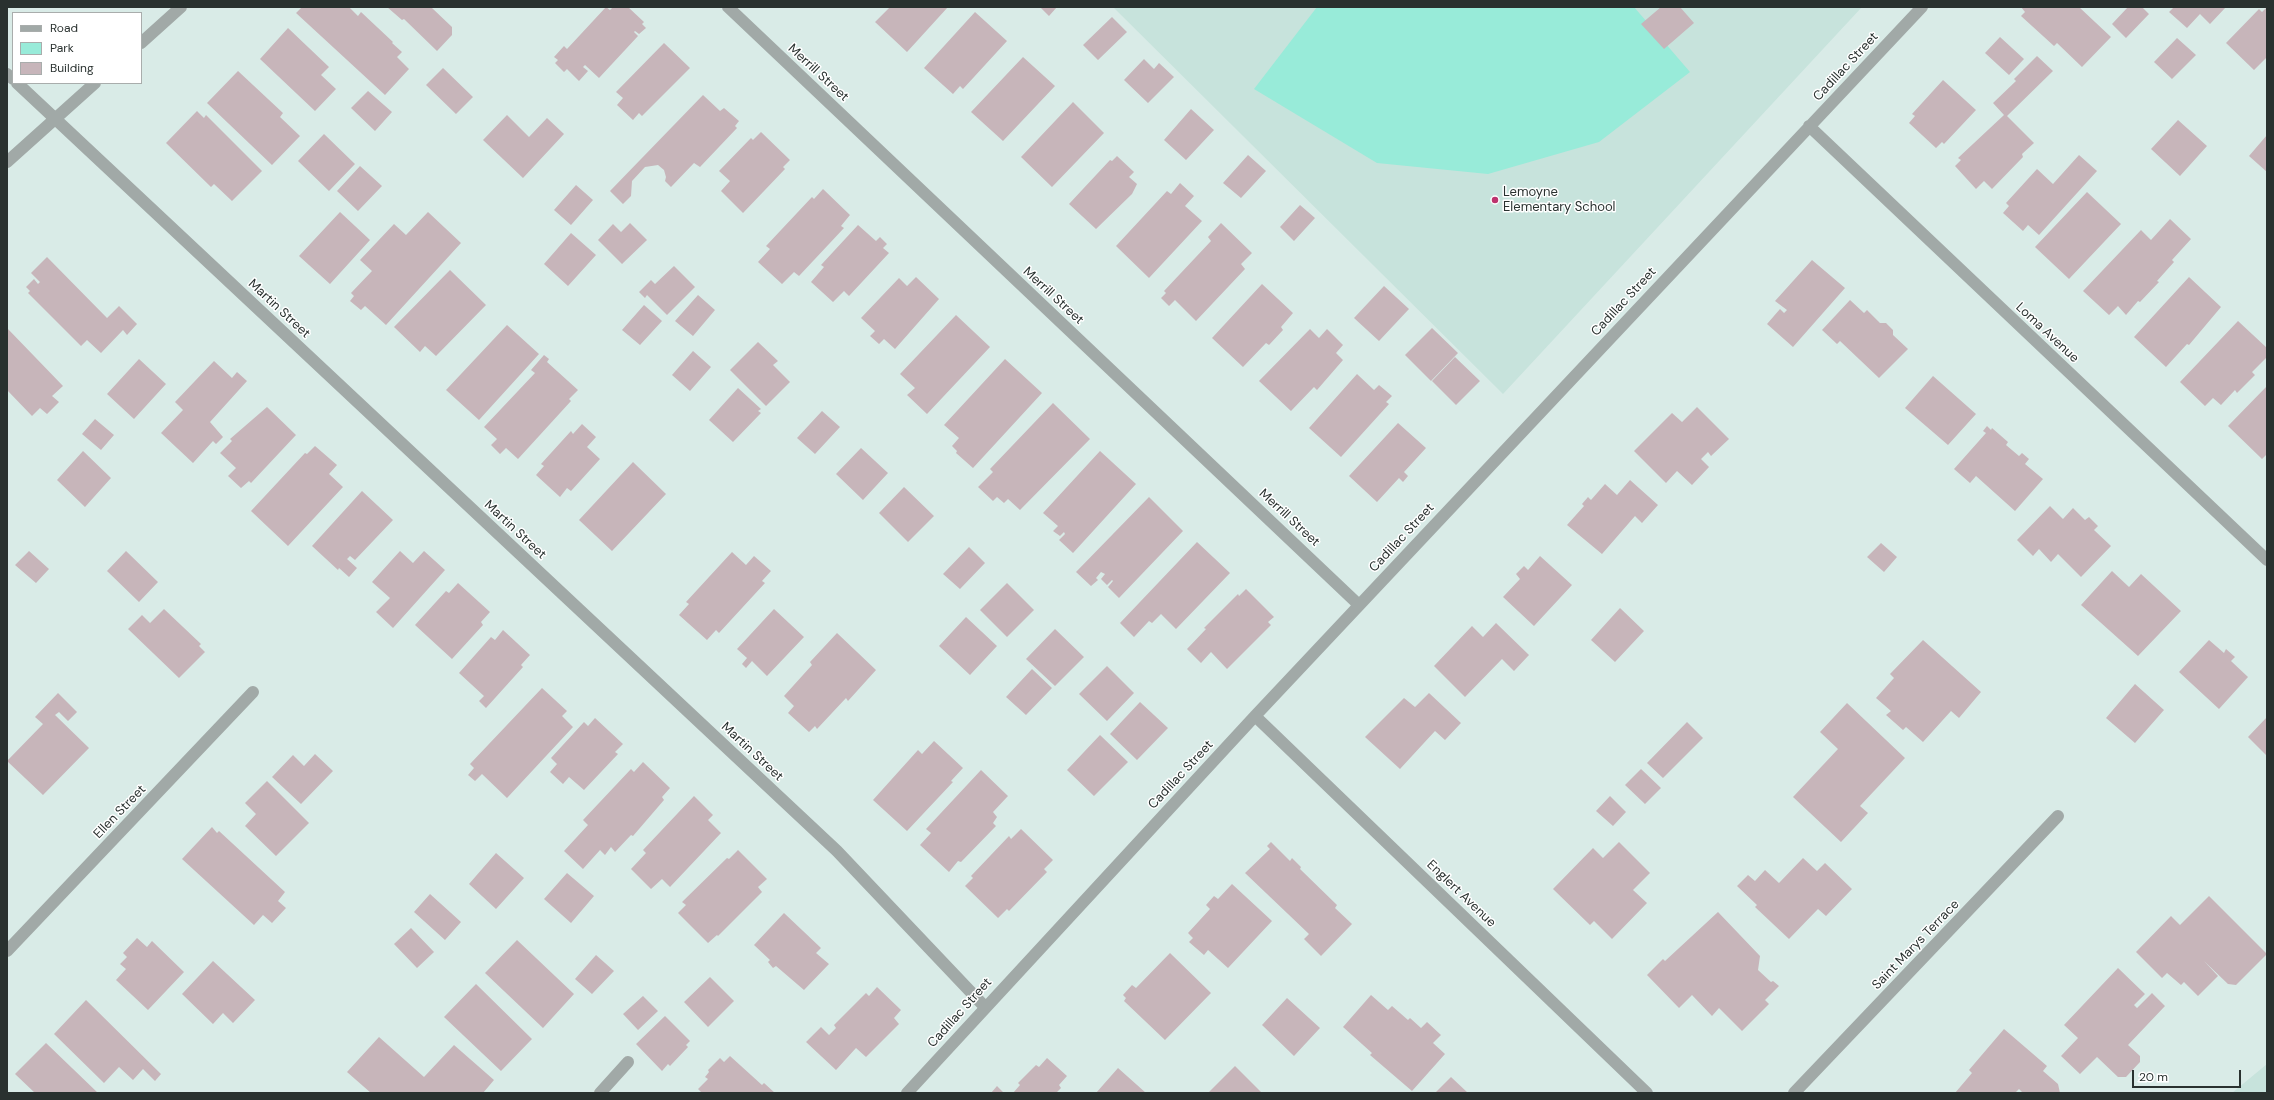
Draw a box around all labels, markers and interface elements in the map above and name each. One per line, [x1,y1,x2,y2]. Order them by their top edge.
legend [12,12,142,84]
text: Road [50,20,78,36]
street label: Cadillac Street [1810,29,1882,105]
text: Park [50,40,74,56]
street label: Merrill Street [784,41,852,105]
text: Building [50,60,94,76]
place label: Lemoyne Elementary School [1503,185,1615,216]
marker: Lemoyne Elementary School [1490,195,1500,205]
street label: Merrill Street [1019,264,1087,328]
street label: Cadillac Street [1588,264,1660,340]
street label: Martin Street [245,276,313,342]
street label: Loma Avenue [2012,300,2082,366]
street label: Merrill Street [1255,486,1323,550]
street label: Martin Street [481,497,549,563]
street label: Cadillac Street [1366,500,1438,576]
street label: Martin Street [718,719,786,785]
street label: Cadillac Street [1145,737,1217,813]
street label: Ellen Street [91,782,149,842]
street label: Englert Avenue [1423,857,1499,931]
street label: Saint Marys Terrace [1869,897,1963,993]
street label: Cadillac Street [925,975,995,1051]
scale bar [2134,1062,2243,1088]
text: 20 m [2139,1069,2168,1085]

